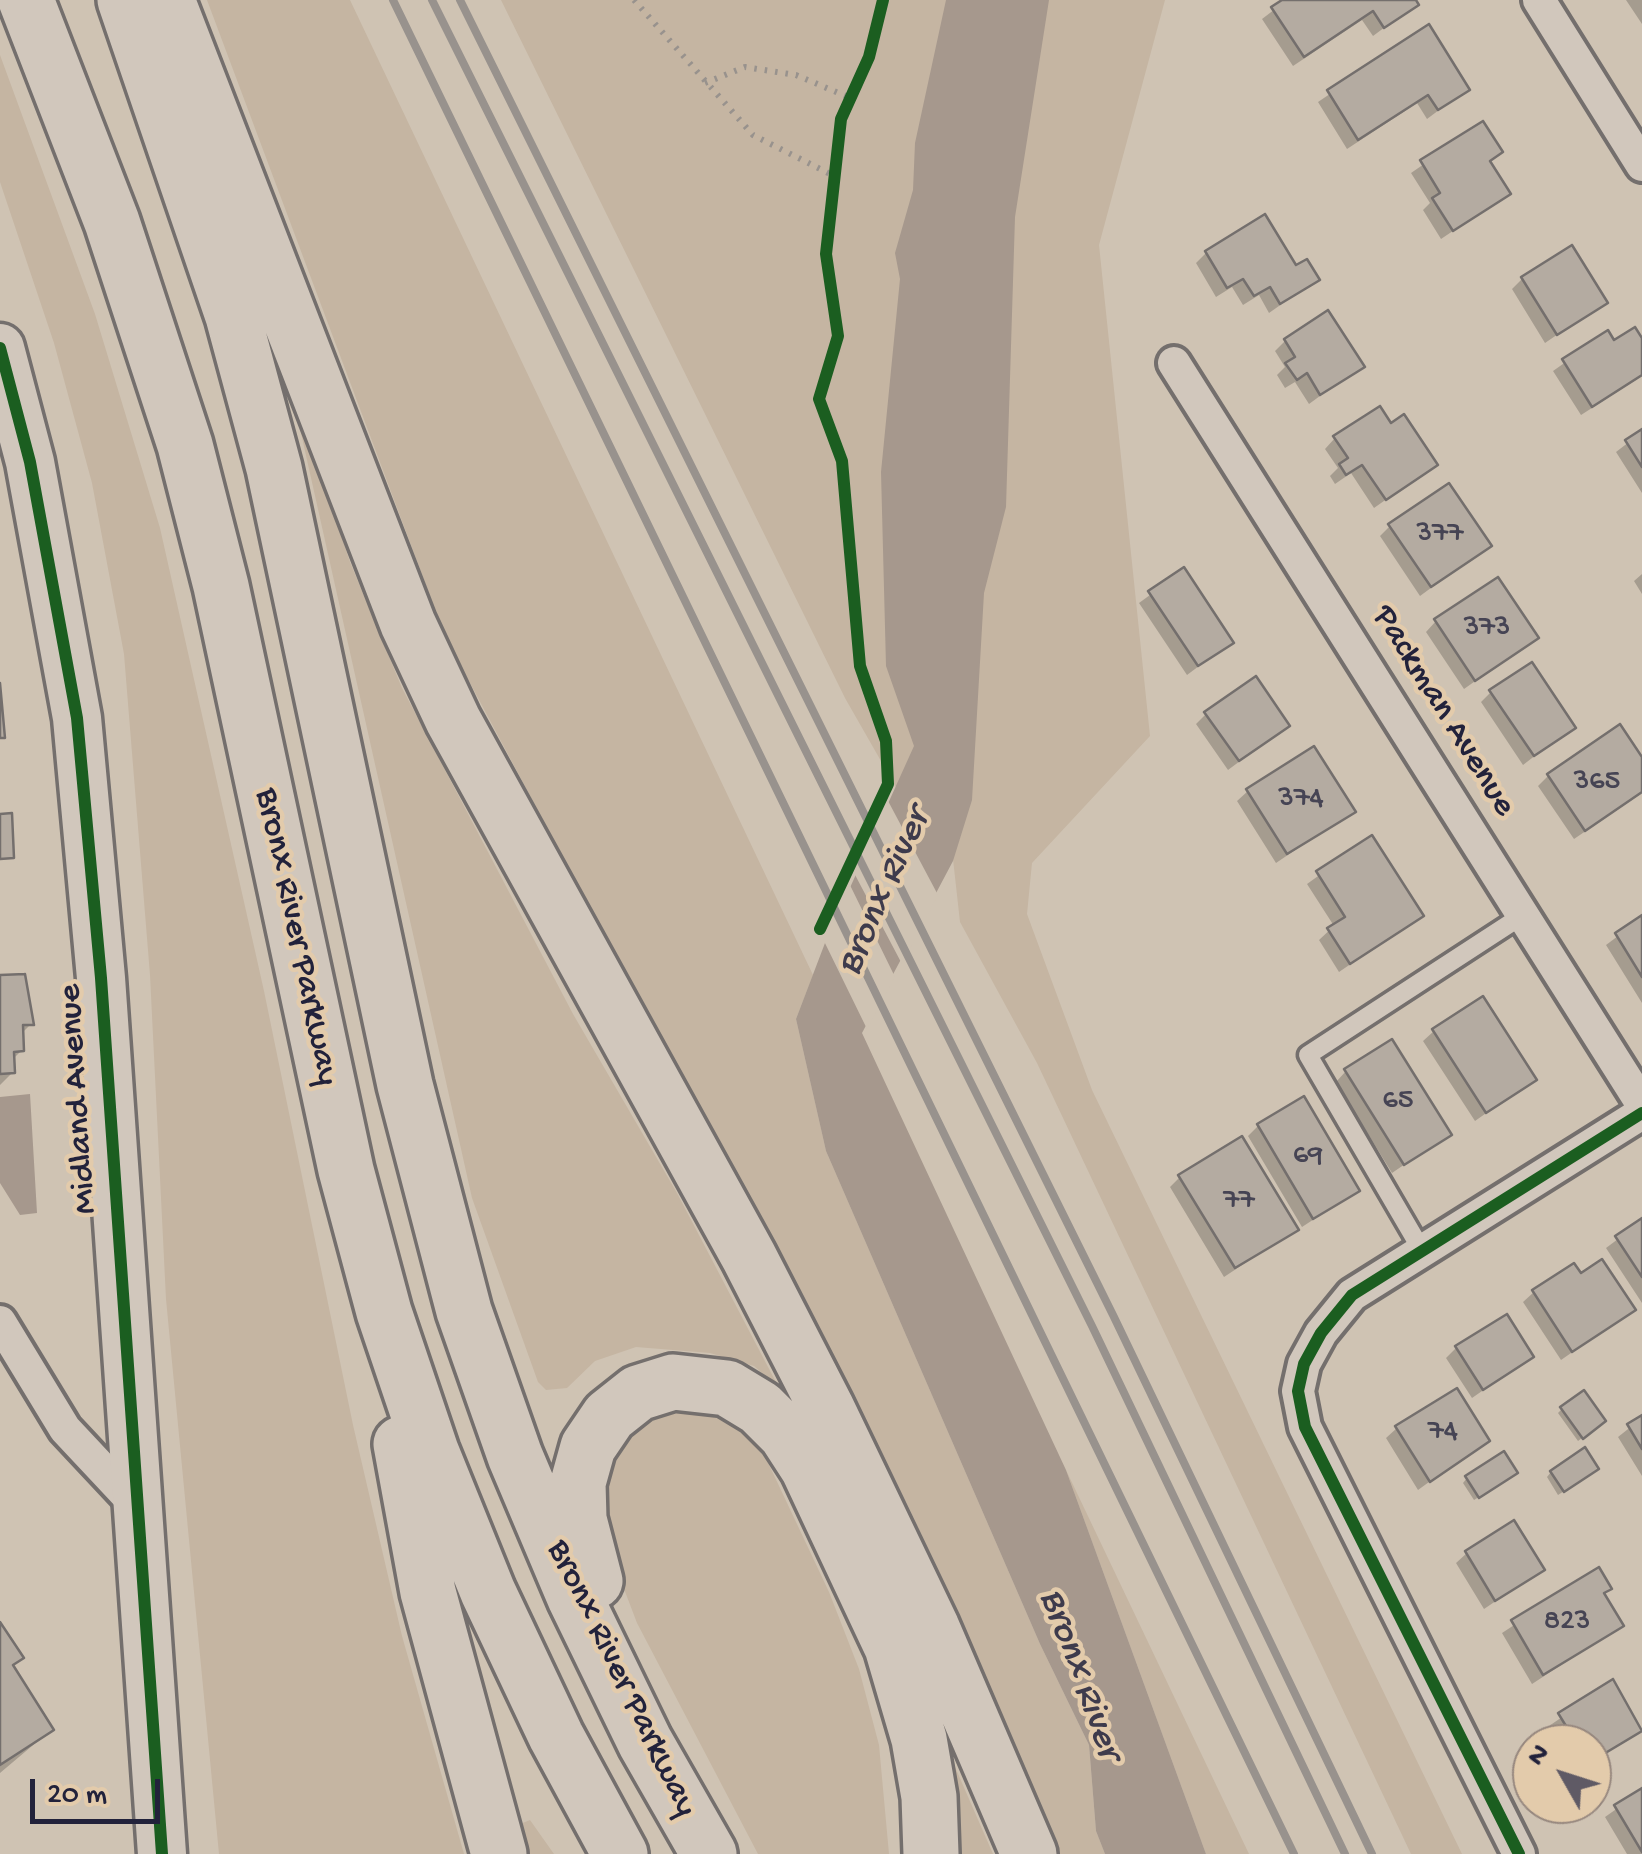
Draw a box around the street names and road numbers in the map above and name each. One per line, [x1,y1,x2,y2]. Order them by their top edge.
street label: Packman Avenue [1360,599,1524,825]
street label: Bronx River Parkway [243,785,347,1089]
street label: Midland Avenue [51,983,109,1215]
street label: Bronx River Parkway [535,1534,705,1824]

